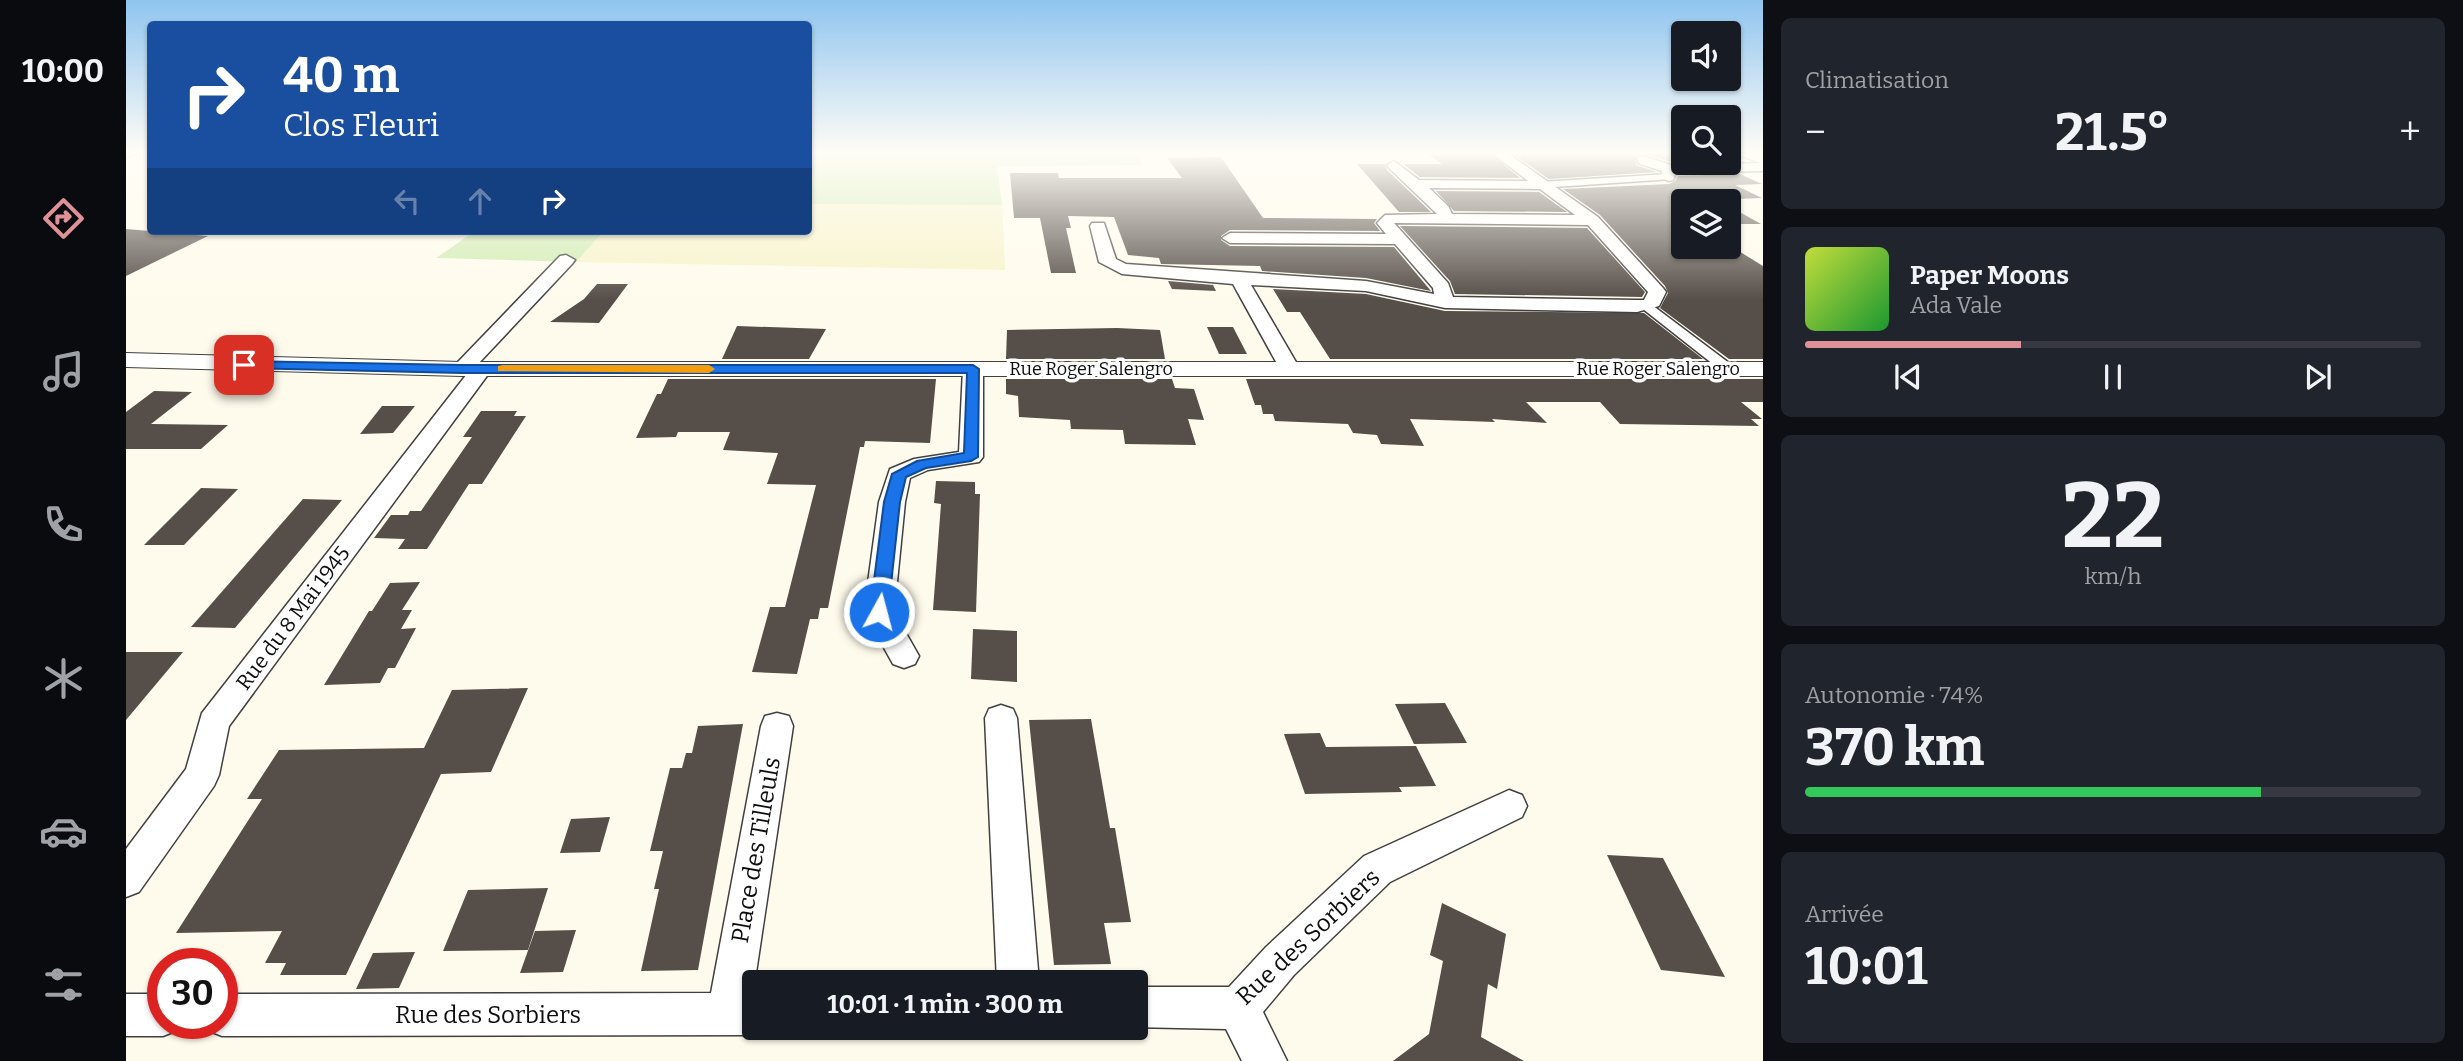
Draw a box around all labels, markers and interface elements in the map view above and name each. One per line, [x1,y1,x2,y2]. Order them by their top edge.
map controls [1671,21,1741,259]
button: sound [1671,21,1741,91]
text: 40 m [283,46,400,105]
icon: right [168,49,259,140]
text: 10:00 [22,52,104,90]
text: Climatisation [1805,66,1949,94]
text: 21.5° [2055,101,2170,164]
button: search [1671,105,1741,175]
text: Clos Fleuri [283,106,439,144]
text: − [1805,109,1826,155]
text: + [2399,109,2421,155]
icon: left [388,182,426,220]
icon: ahead [461,182,499,220]
icon: right [534,182,572,220]
button: layers [1671,189,1741,259]
icon: directions [39,194,88,243]
text: Paper Moons [1910,260,2069,291]
text: Ada Vale [1910,291,2002,319]
pin [214,335,274,395]
icon: arrive [225,346,263,384]
icon: music [39,347,88,396]
street label: Rue Roger Salengro [1009,358,1173,380]
street label: Rue Roger Salengro [1576,358,1740,380]
icon: previous [1889,358,1927,396]
icon: pause [2094,358,2132,396]
icon: next [2299,358,2337,396]
text: 22 [2062,462,2164,571]
icon: phone [39,500,88,549]
street label: Rue du 8 Mai 1945 [230,541,356,695]
text: km/h [2085,562,2141,590]
position arrow [842,575,916,649]
icon: climate [39,654,88,703]
text: Autonomie · 74% [1805,681,1984,709]
text: 370 km [1805,716,1984,779]
street label: Place des Tilleuls [726,755,786,945]
icon: car [39,807,88,856]
street label: Rue des Sorbiers [1230,863,1386,1011]
text: Arrivée [1805,900,1884,928]
text: 10:01 [1805,935,1928,998]
speed limit sign: 30 [147,948,238,1039]
icon: filters [39,960,88,1009]
text: 10:01 · 1 min · 300 m [827,989,1063,1020]
street label: Rue des Sorbiers [395,1001,581,1029]

